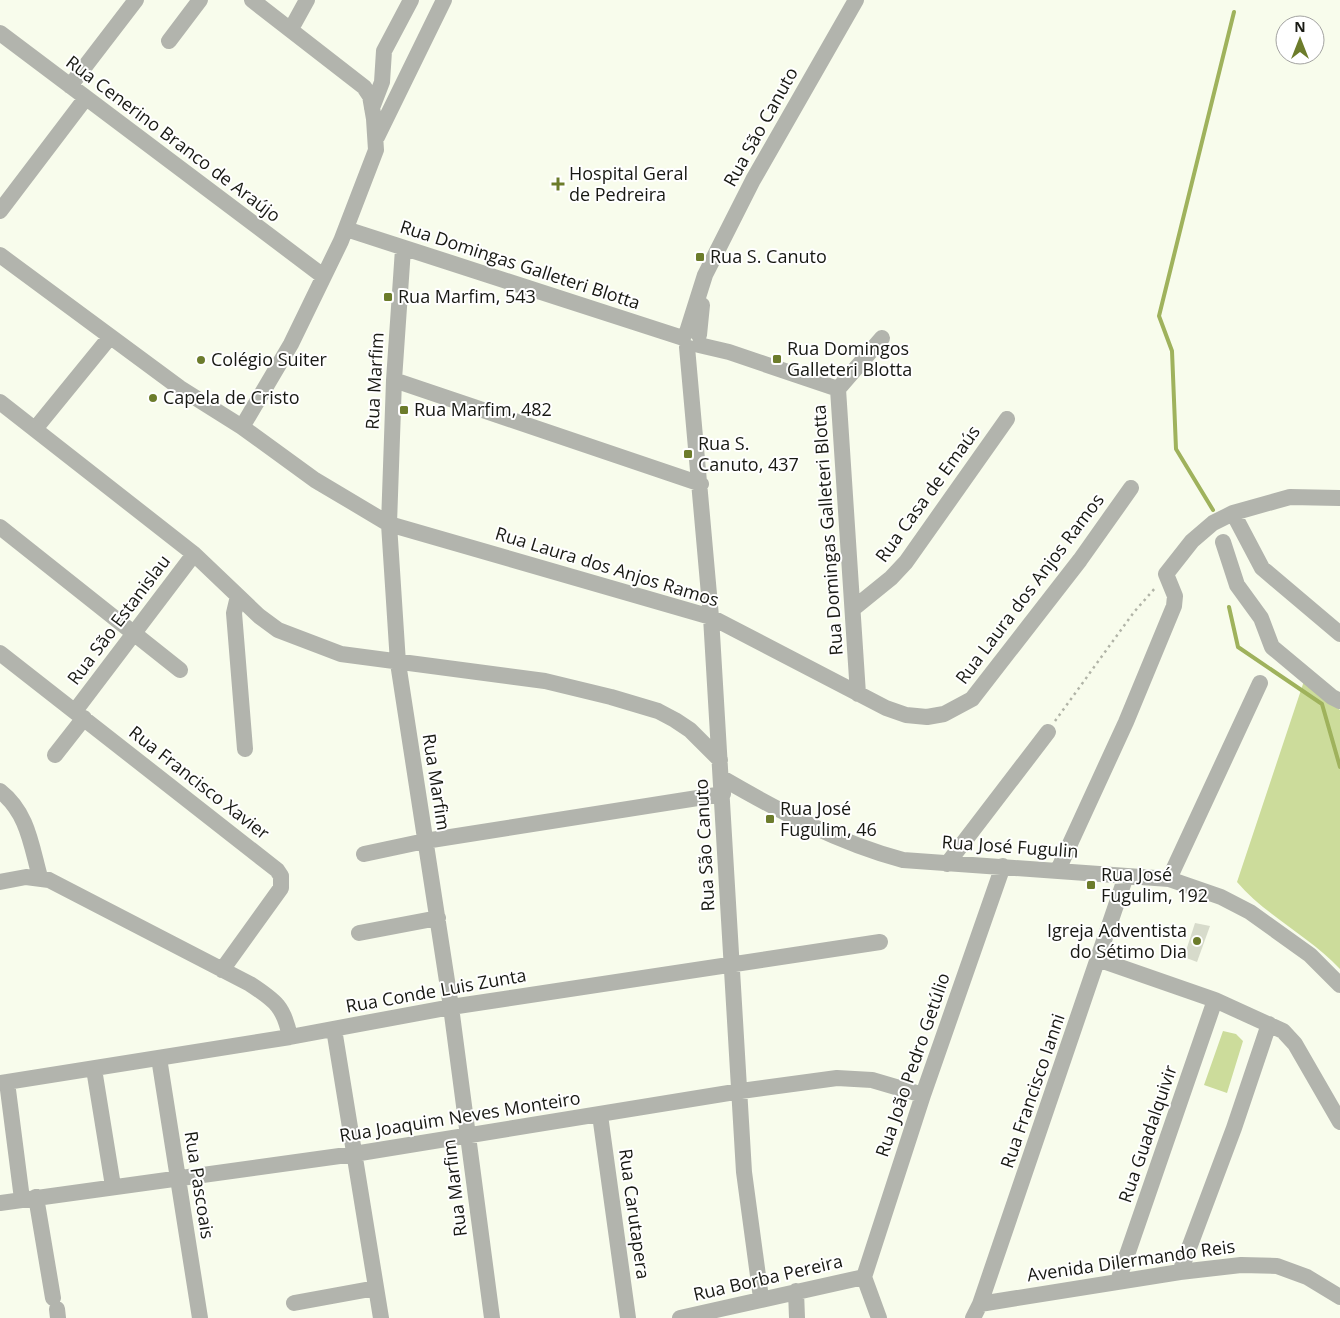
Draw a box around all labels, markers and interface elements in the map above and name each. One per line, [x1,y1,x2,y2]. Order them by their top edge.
north arrow [1275,15,1325,65]
text: N [1294,17,1306,36]
street label: Rua Cenerino Branco de Araújo [61,49,286,227]
street label: Rua São Canuto [717,63,803,190]
place label: Hospital Geral de Pedreira [569,161,688,206]
marker: Hospital Geral de Pedreira [551,177,565,191]
street label: Rua Domingas Galleteri Blotta [397,214,643,314]
place label: Rua S. Canuto [710,244,827,268]
marker: Rua S. Canuto [694,251,706,263]
place label: Rua Marfim, 543 [398,284,536,308]
marker: Rua Marfim, 543 [382,291,394,303]
street label: Rua Marfim [359,332,389,430]
place label: Rua Domingos Galleteri Blotta [787,336,912,381]
place label: Colégio Suiter [211,347,328,371]
marker: Rua Domingos Galleteri Blotta [771,353,783,365]
marker: Colégio Suiter [195,354,207,366]
place label: Capela de Cristo [163,385,300,409]
marker: Capela de Cristo [147,392,159,404]
place label: Rua Marfim, 482 [414,397,552,421]
marker: Rua Marfim, 482 [398,404,410,416]
street label: Rua Domingas Galleteri Blotta [806,404,848,656]
street label: Rua Casa de Emaús [869,420,985,567]
place label: Rua S. Canuto, 437 [698,431,799,476]
marker: Rua S. Canuto, 437 [682,448,694,460]
street label: Rua Laura dos Anjos Ramos [950,488,1109,689]
street label: Rua Laura dos Anjos Ramos [493,521,722,612]
street label: Rua São Estanislau [61,550,175,689]
street label: Rua Francisco Xavier [125,720,275,845]
street label: Rua Marfim [417,732,456,832]
street label: Rua São Canuto [689,778,719,912]
place label: Rua José Fugulim, 46 [780,796,877,841]
marker: Rua José Fugulim, 46 [764,813,776,825]
street label: Rua José Fugulin [941,829,1079,863]
place label: Rua José Fugulim, 192 [1101,862,1208,907]
marker: Rua José Fugulim, 192 [1085,879,1097,891]
place label: Igreja Adventista do Sétimo Dia [1047,918,1187,963]
marker: Igreja Adventista do Sétimo Dia [1191,935,1203,947]
street label: Rua Conde Luis Zunta [344,962,528,1018]
street label: Rua João Pedro Getúlio [869,969,955,1160]
street label: Rua Francisco Ianni [994,1010,1070,1171]
street label: Rua Guadalquivir [1112,1061,1182,1206]
street label: Rua Joaquim Neves Monteiro [338,1085,582,1147]
street label: Rua Pascoais [180,1129,220,1240]
street label: Rua Marfim [436,1138,472,1238]
street label: Rua Carutapera [614,1147,656,1281]
street label: Avenida Dilermando Reis [1025,1234,1236,1287]
street label: Rua Borba Pereira [691,1248,845,1306]

